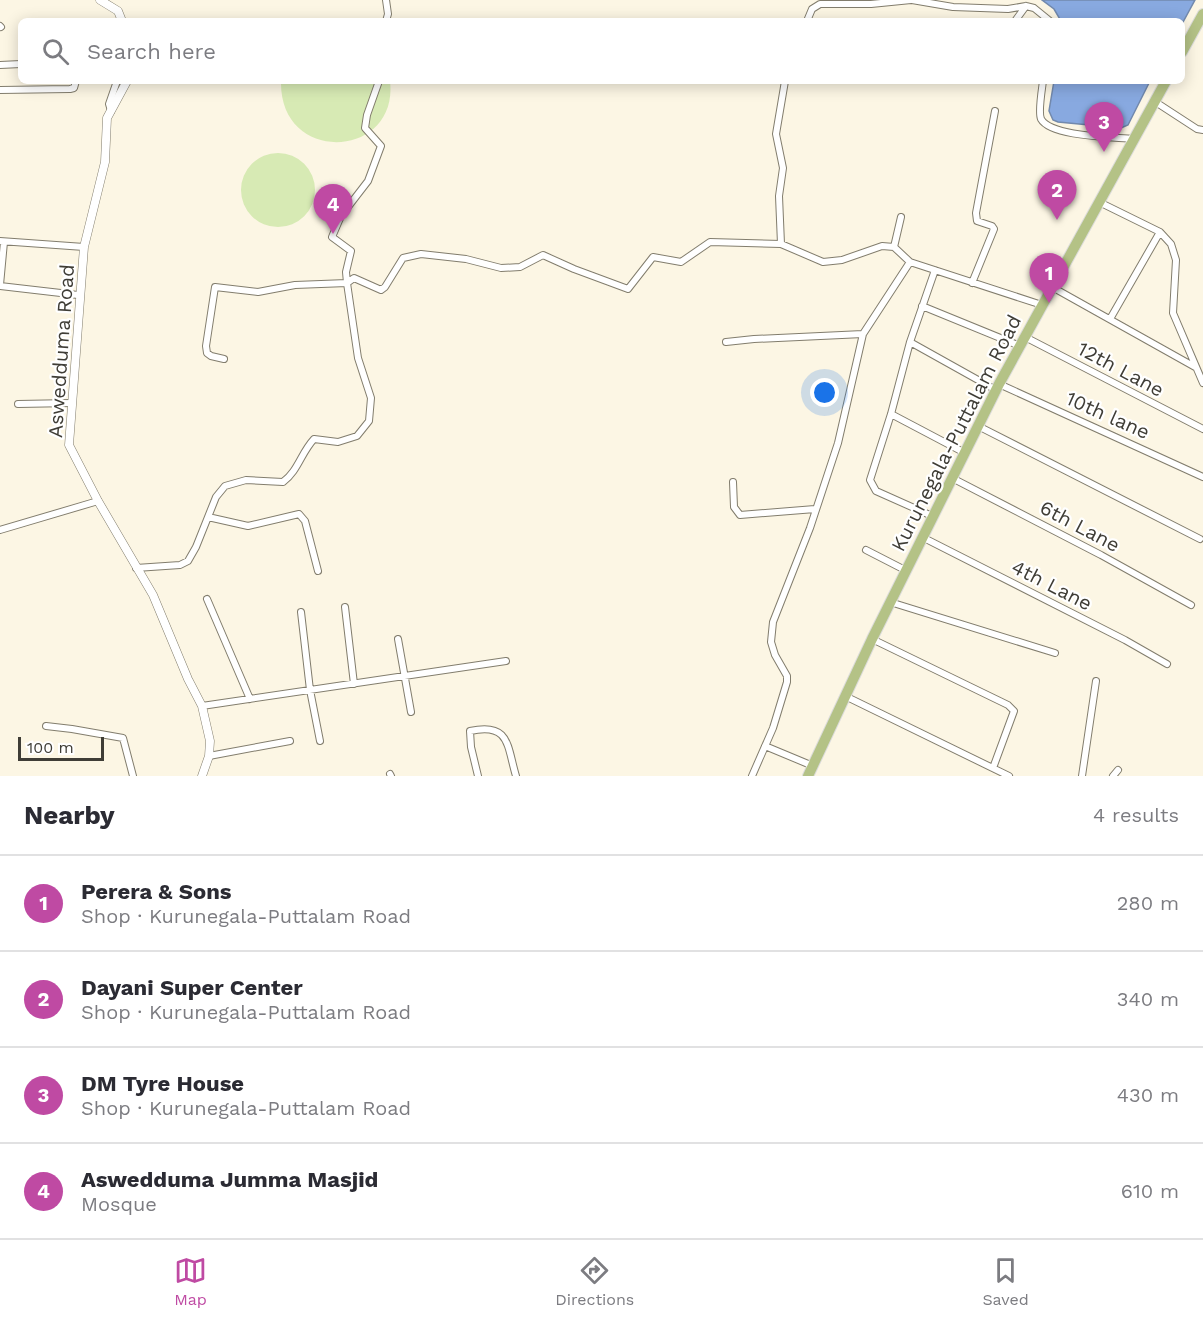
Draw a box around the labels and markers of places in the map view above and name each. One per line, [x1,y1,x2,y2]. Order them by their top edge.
pin: 3 [1084,102,1124,152]
pin: 2 [1038,170,1076,220]
pin: 4 [314,184,352,234]
pin: 1 [1030,254,1068,303]

